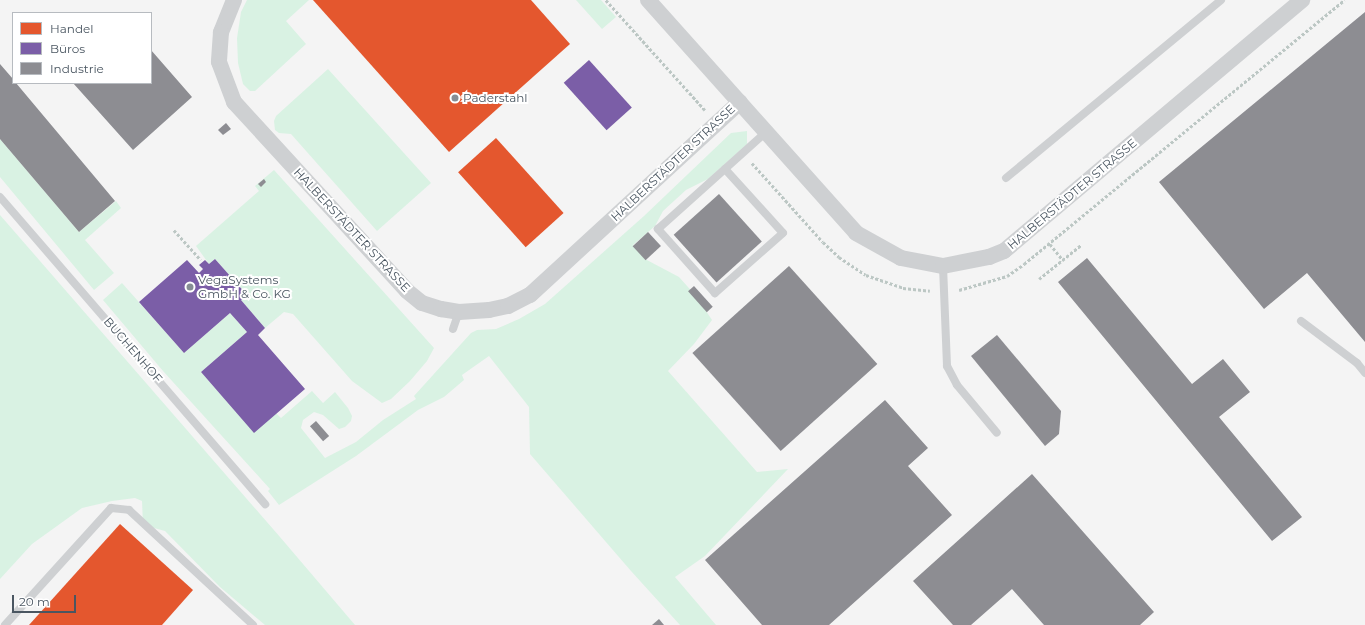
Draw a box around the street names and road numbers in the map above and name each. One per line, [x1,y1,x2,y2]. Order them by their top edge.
street label: HALBERSTÄDTER STRASSE [608,102,738,224]
street label: HALBERSTÄDTER STRASSE [1004,136,1140,252]
street label: HALBERSTÄDTER STRASSE [291,165,413,295]
street label: BUCHENHOF [101,314,165,386]

